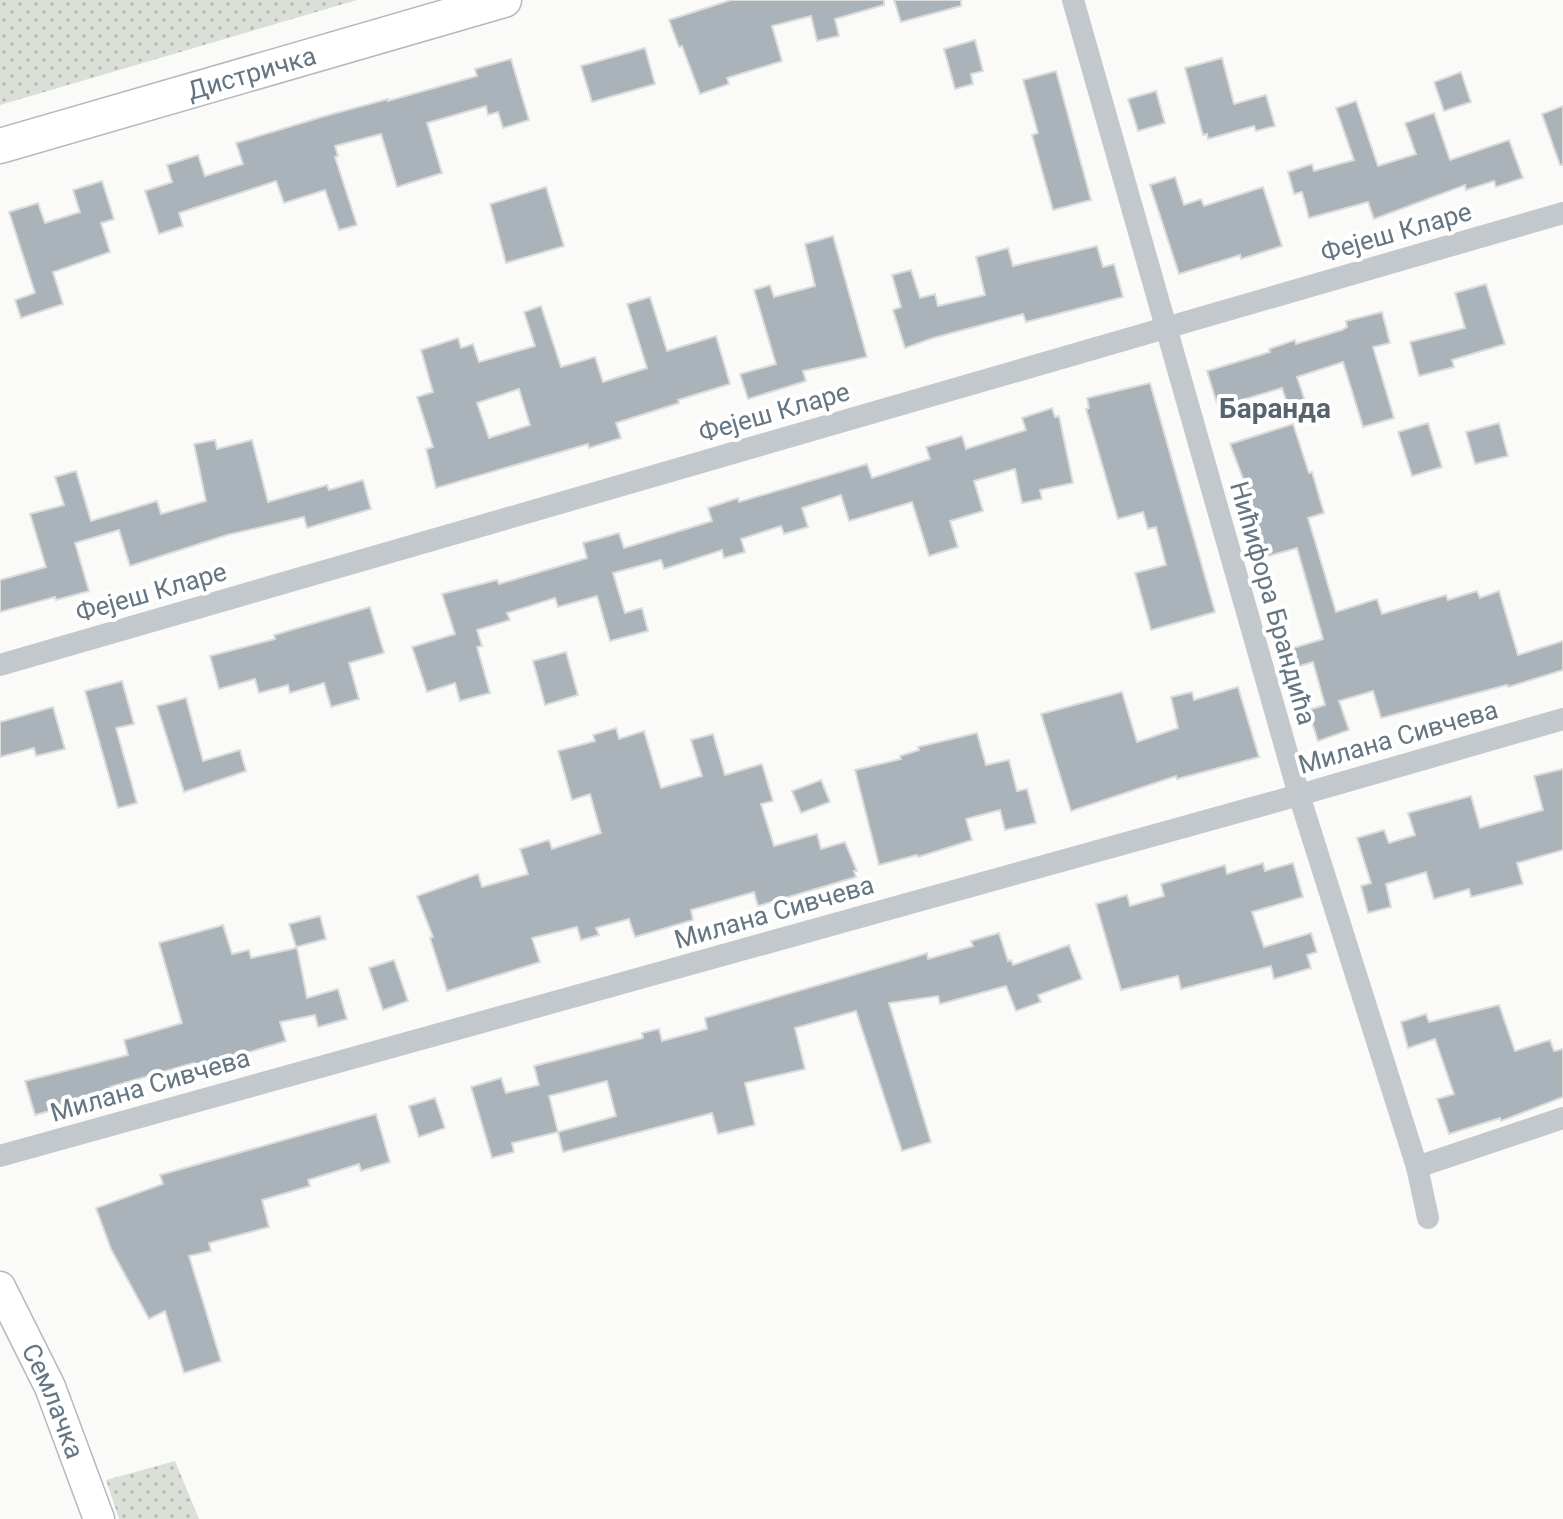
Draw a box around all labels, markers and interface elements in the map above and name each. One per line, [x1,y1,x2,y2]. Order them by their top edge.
street label: Дистричка [184,40,320,106]
street label: Фејеш Кларе [1317,196,1475,268]
street label: Фејеш Кларе [695,376,853,448]
district label: Баранда [1219,392,1331,425]
street label: Нићифора Брандића [1224,478,1322,728]
street label: Фејеш Кларе [72,556,230,628]
street label: Милана Сивчева [1295,694,1501,780]
street label: Милана Сивчева [671,869,877,955]
street label: Милана Сивчева [47,1042,253,1128]
street label: Семлачка [16,1339,90,1463]

